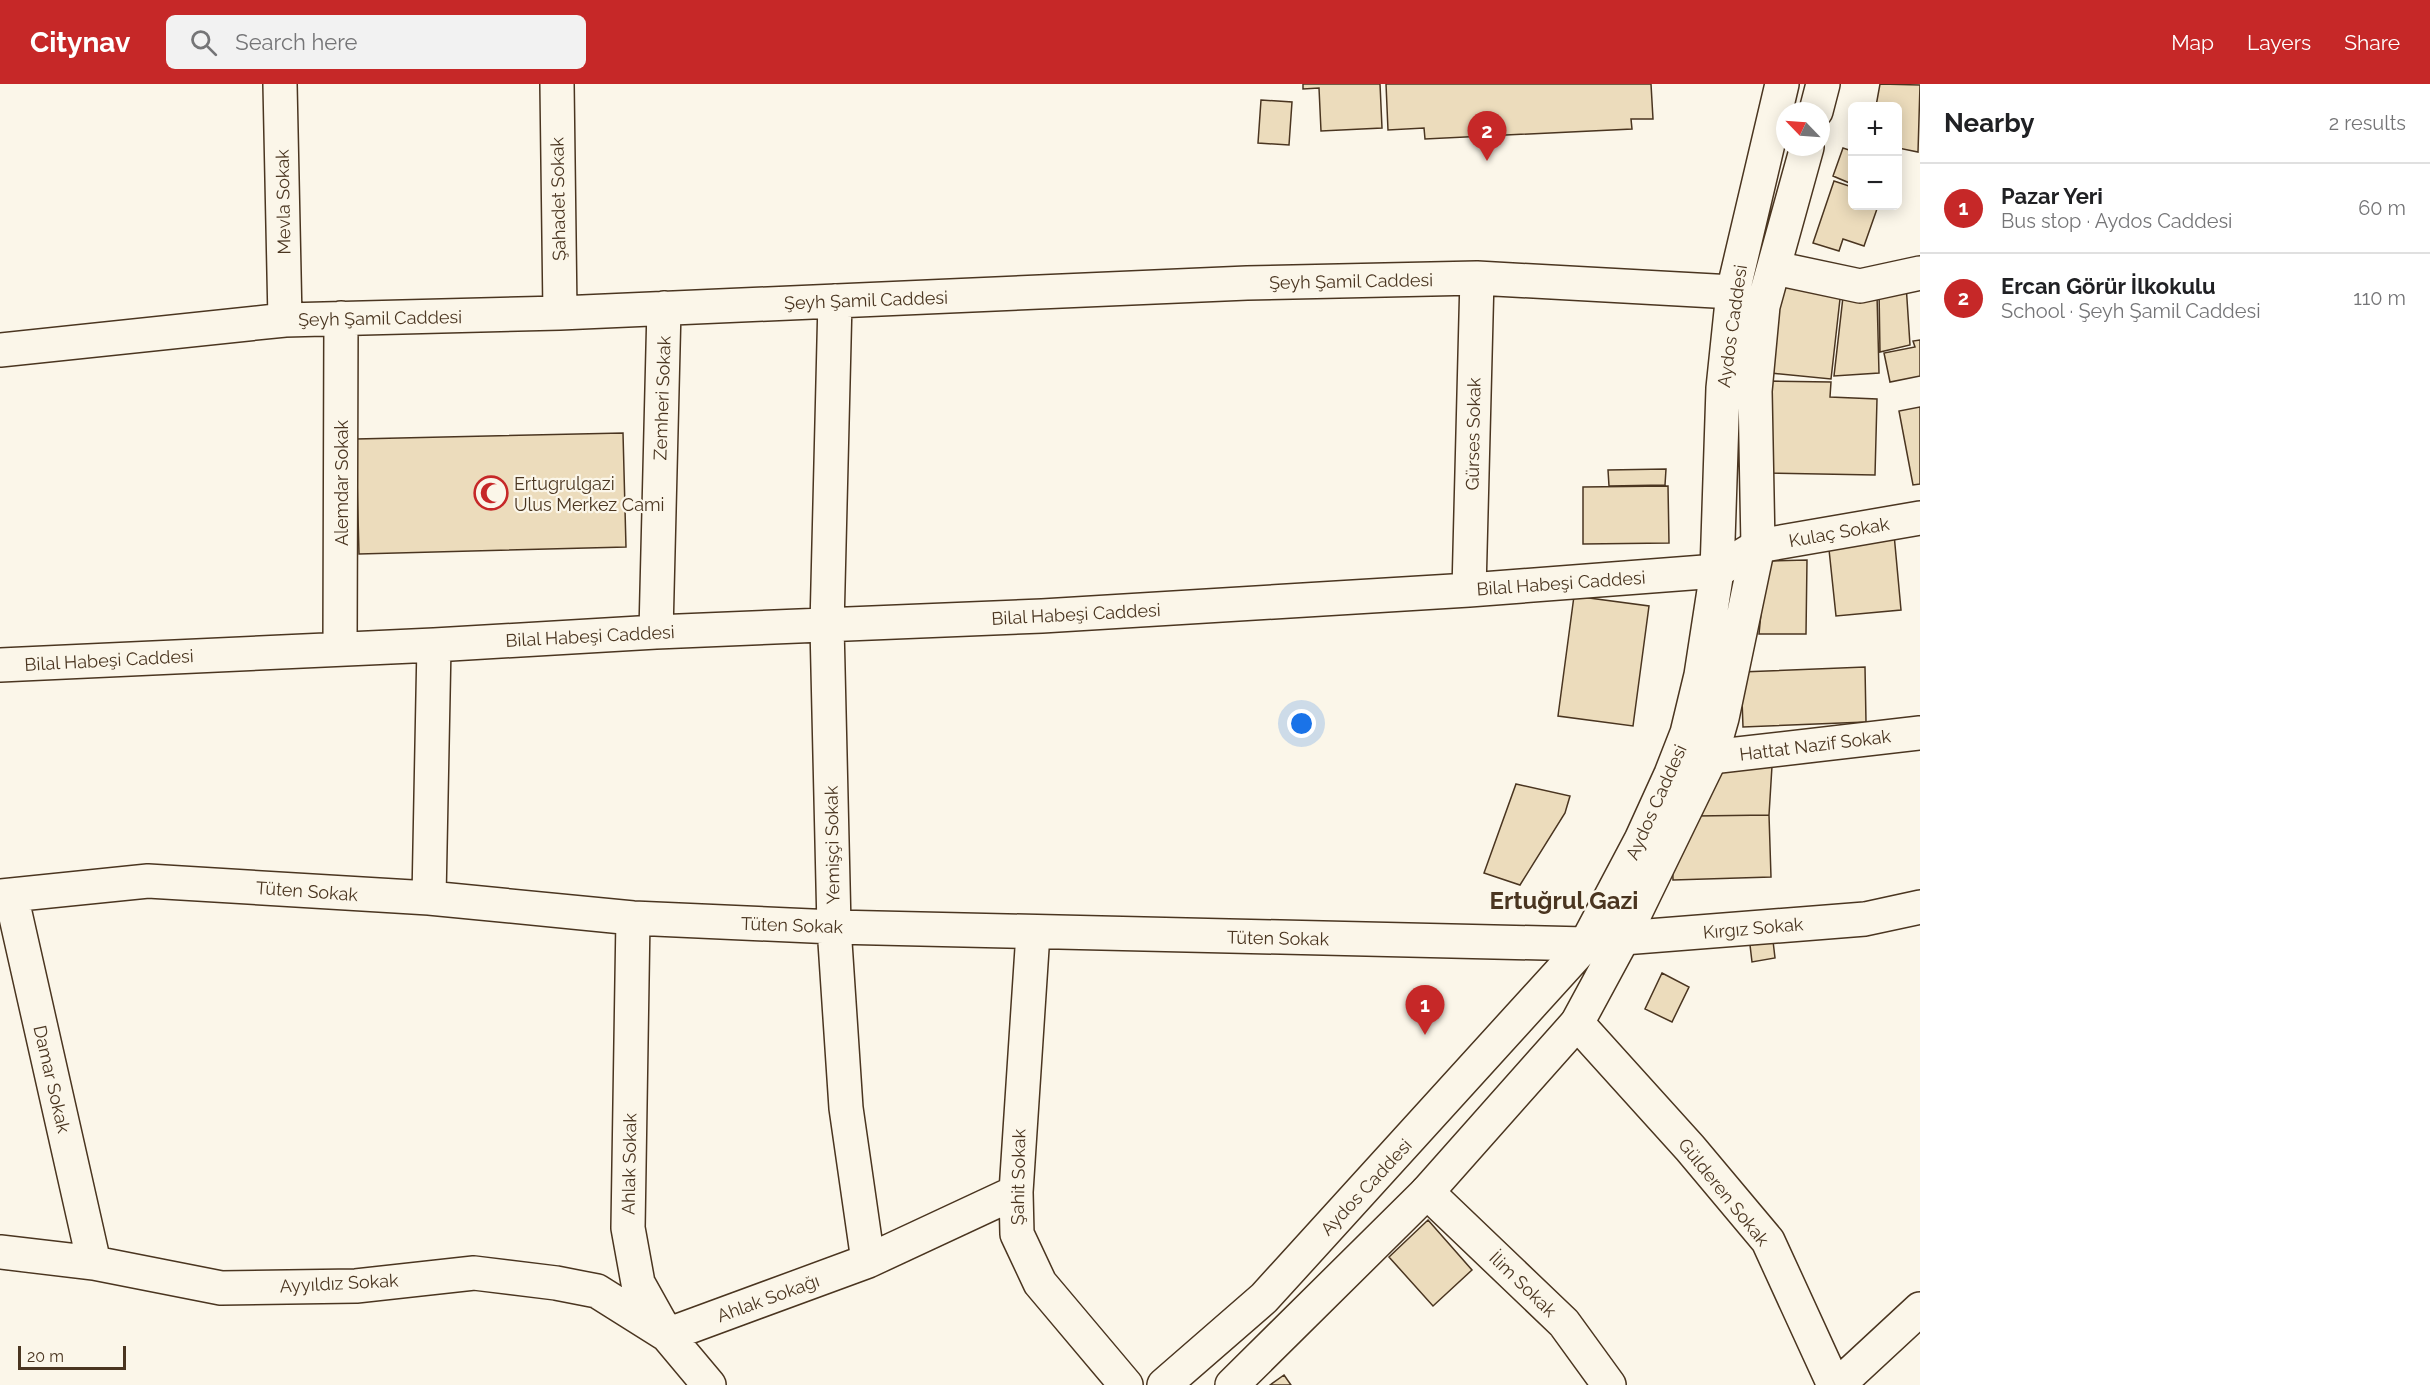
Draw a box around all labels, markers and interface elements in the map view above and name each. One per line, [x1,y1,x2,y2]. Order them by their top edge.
search box [166,15,586,69]
text: Citynav [30,26,130,59]
icon: search [187,26,220,59]
text: Search here [235,29,357,55]
text: Map [2171,30,2214,55]
text: Layers [2247,30,2311,55]
text: Share [2344,30,2400,55]
north arrow [1776,102,1830,156]
map controls [1848,102,1902,210]
button: + [1848,102,1902,156]
text: Nearby [1944,108,2034,138]
text: 2 results [2329,111,2406,135]
pin: 2 [1468,112,1506,161]
street label: Şahadet Sokak [546,136,570,261]
street label: Mevla Sokak [272,149,294,255]
button: − [1848,156,1902,210]
text: Pazar Yeri [2001,183,2103,209]
text: 1 [1959,196,1968,220]
text: 60 m [2358,196,2406,220]
text: Bus stop · Aydos Caddesi [2001,209,2232,233]
street label: Aydos Caddesi [1713,263,1751,389]
street label: Şeyh Şamil Caddesi [1269,269,1433,293]
text: Ercan Görür İlkokulu [2001,273,2216,299]
text: 2 [1958,286,1969,310]
text: 110 m [2353,286,2406,310]
street label: Şeyh Şamil Caddesi [784,287,948,313]
text: School · Şeyh Şamil Caddesi [2001,299,2261,323]
street label: Şeyh Şamil Caddesi [298,306,462,330]
street label: Zemheri Sokak [649,335,675,461]
street label: Gürses Sokak [1462,377,1484,491]
street label: Alemdar Sokak [331,419,352,546]
place label: Ertugrulgazi Ulus Merkez Cami [514,473,664,515]
mosque icon: Ertugrulgazi Ulus Merkez Cami [473,475,509,511]
street label: Kulaç Sokak [1787,513,1891,551]
street label: Bilal Habeşi Caddesi [1476,567,1646,599]
street label: Bilal Habeşi Caddesi [991,599,1161,629]
street label: Bilal Habeşi Caddesi [505,621,675,651]
street label: Bilal Habeşi Caddesi [24,645,194,675]
your location [1287,709,1316,738]
street label: Hattat Nazif Sokak [1738,725,1892,765]
street label: Aydos Caddesi [1621,741,1691,863]
street label: Yemişçi Sokak [820,785,844,905]
street label: Tüten Sokak [255,877,359,905]
district label: Ertuğrul Gazi [1490,886,1638,915]
street label: Tüten Sokak [741,913,844,937]
street label: Kırgız Sokak [1702,913,1804,943]
street label: Tüten Sokak [1227,927,1330,949]
pin: 1 [1406,986,1444,1035]
street label: Damar Sokak [29,1023,75,1135]
street label: Ahlak Sokak [618,1112,640,1215]
street label: Şahit Sokak [1007,1128,1029,1225]
street label: Gülderen Sokak [1674,1134,1774,1250]
street label: Aydos Caddesi [1316,1135,1416,1239]
street label: İlim Sokak [1485,1247,1561,1321]
street label: Ayyıldız Sokak [279,1269,399,1297]
street label: Ahlak Sokağı [714,1270,822,1326]
scale bar [18,1343,126,1370]
text: 20 m [27,1347,64,1366]

